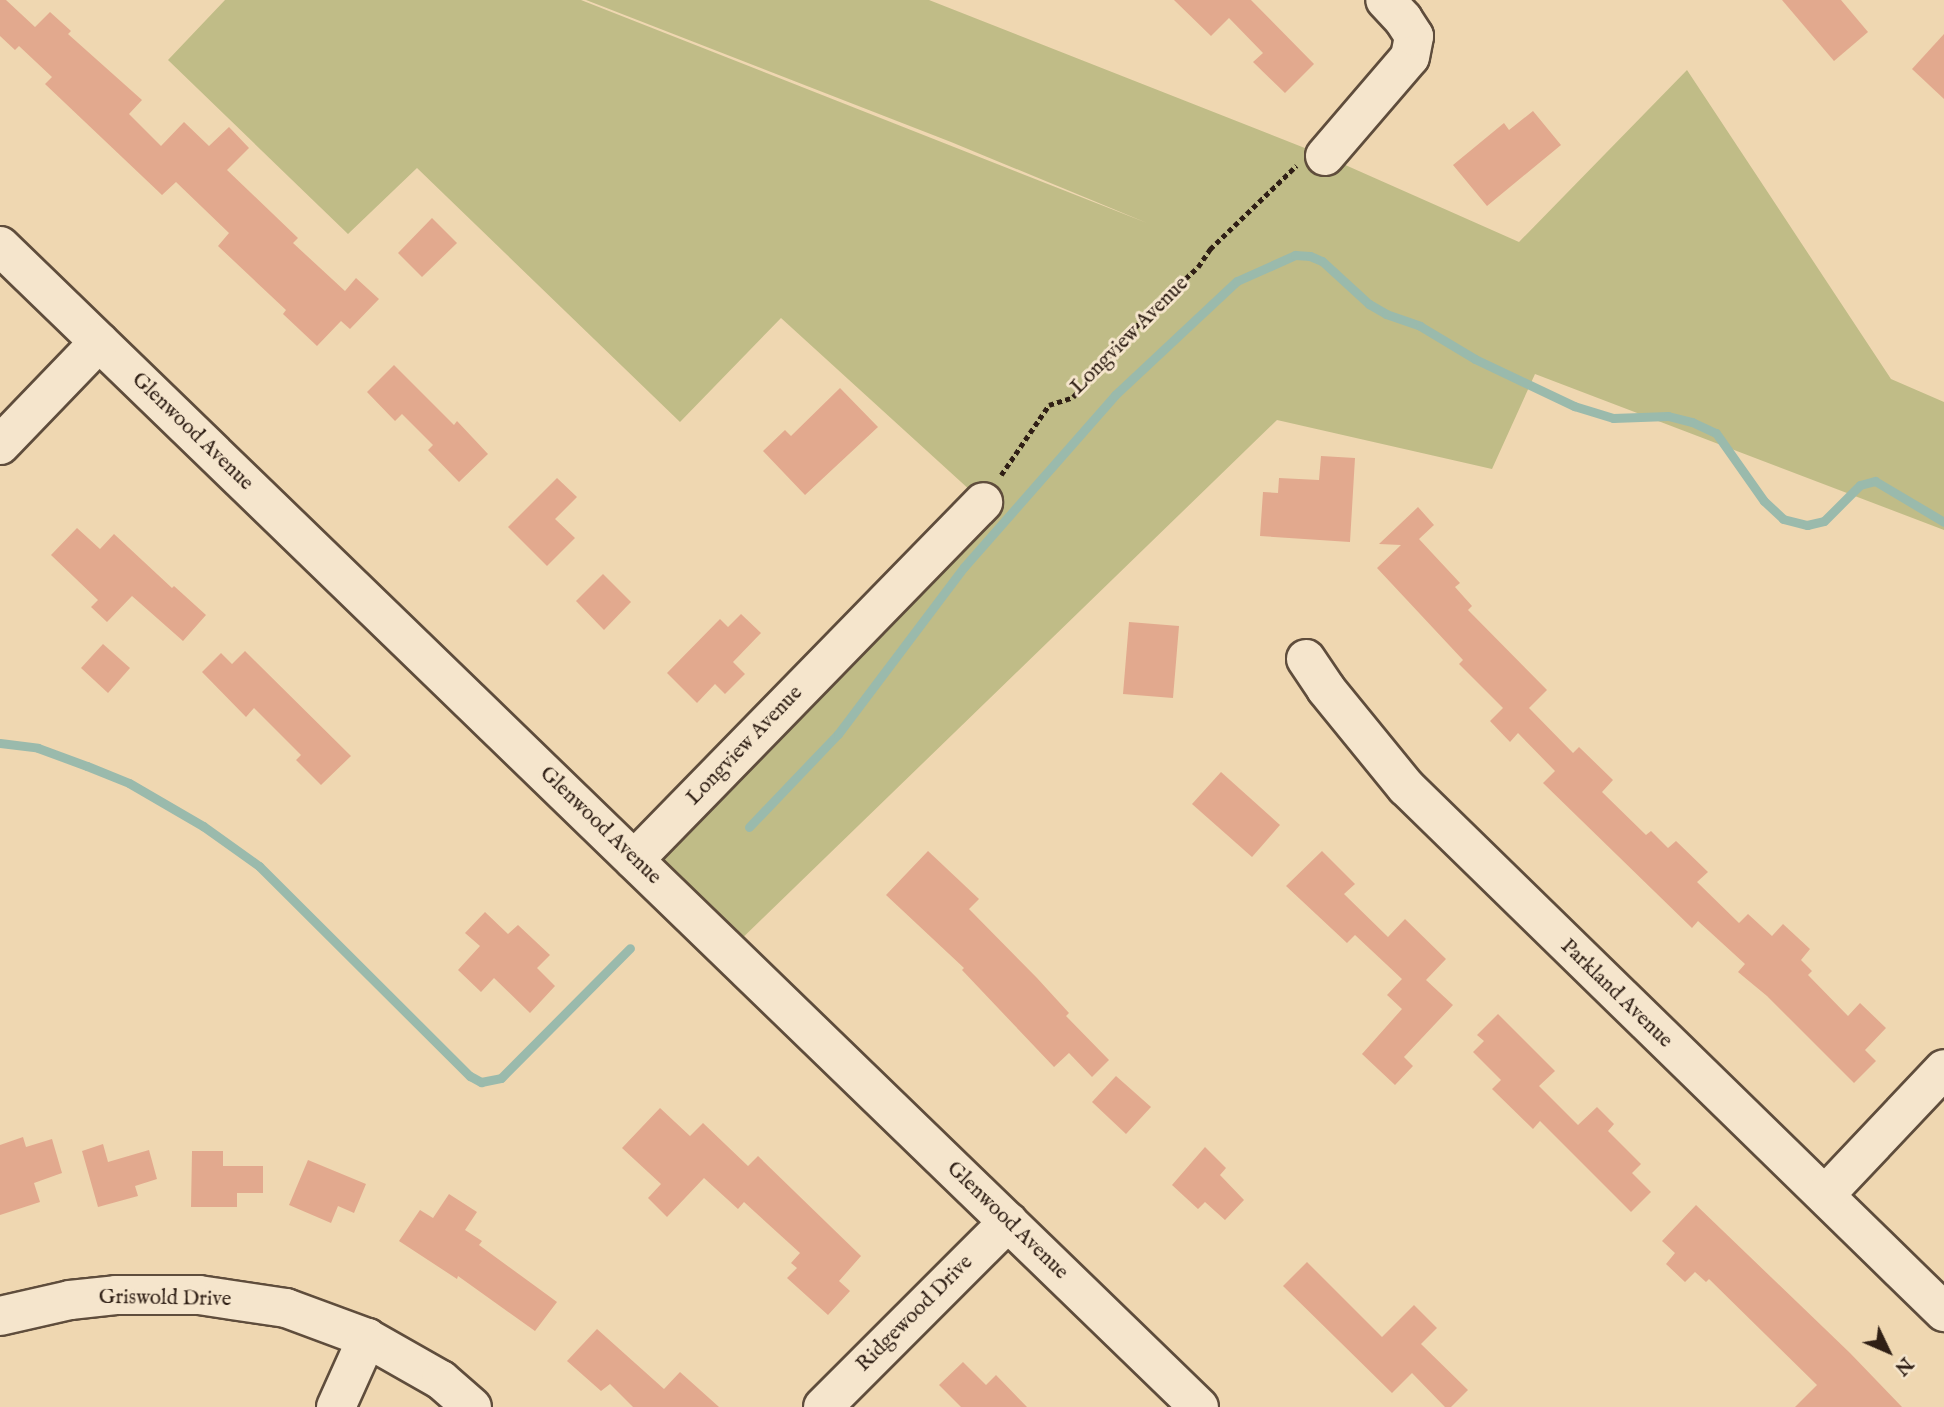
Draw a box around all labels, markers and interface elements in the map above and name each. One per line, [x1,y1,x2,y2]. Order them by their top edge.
street label: Longview Avenue [1066,272,1194,400]
street label: Glenwood Avenue [126,368,258,496]
street label: Longview Avenue [682,681,808,811]
street label: Glenwood Avenue [534,762,666,890]
street label: Parkland Avenue [1555,934,1677,1054]
street label: Glenwood Avenue [941,1157,1073,1285]
street label: Ridgewood Drive [851,1250,979,1378]
street label: Griswold Drive [98,1285,232,1313]
north arrow [1853,1316,1923,1386]
text: N [1889,1351,1917,1380]

